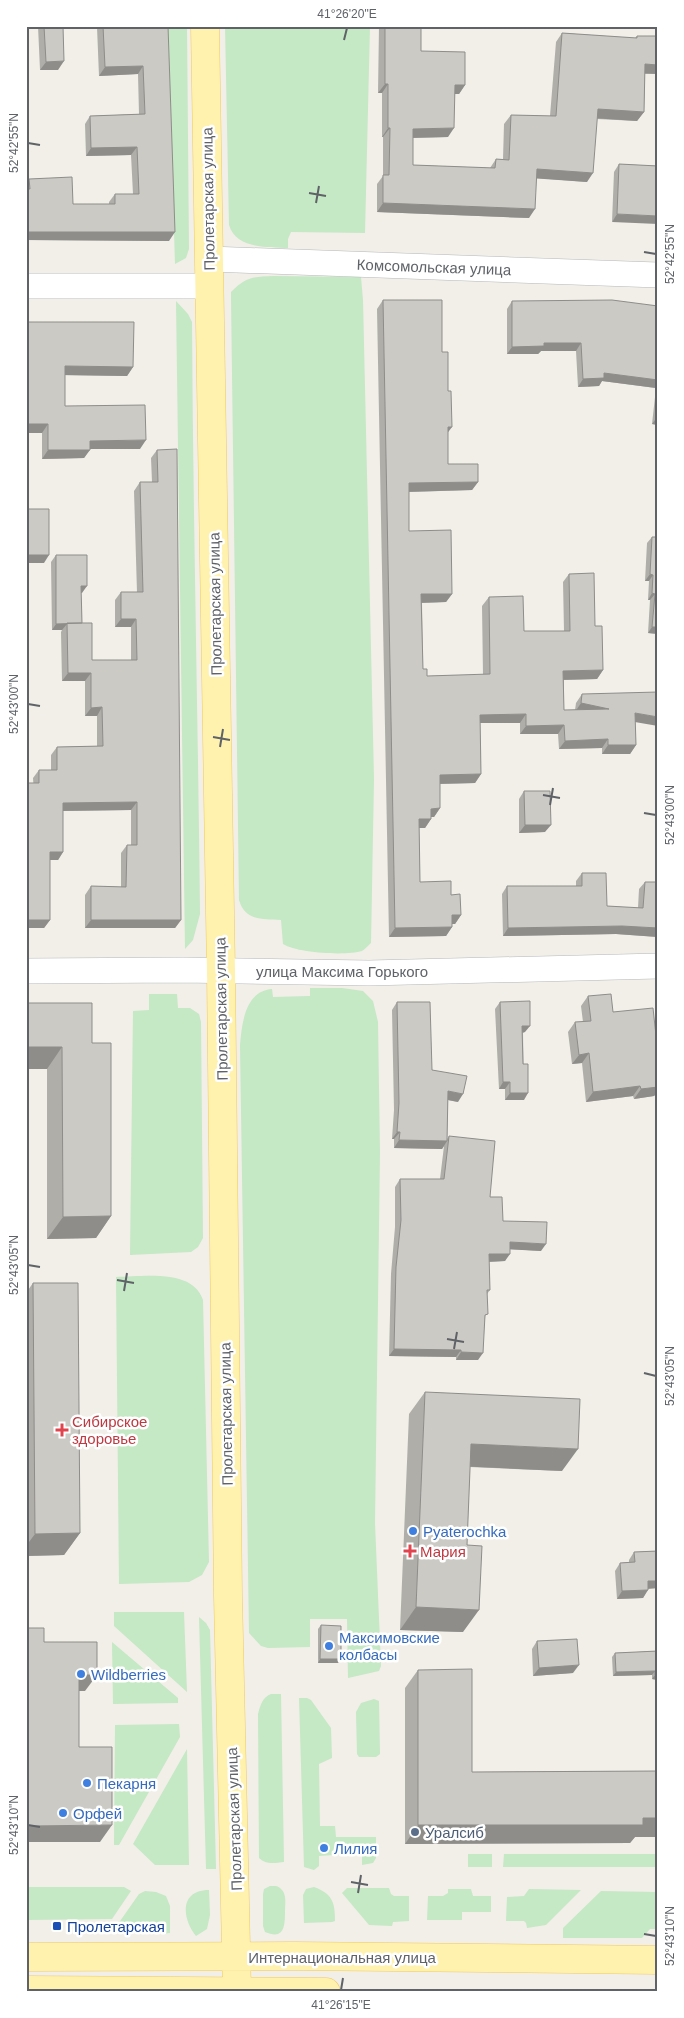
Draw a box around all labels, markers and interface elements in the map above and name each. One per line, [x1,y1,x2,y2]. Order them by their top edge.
text: 41°26'20"E [317,7,377,21]
text: 52°42'55"N [7,113,21,173]
street label: Пролетарская улица [198,127,218,271]
text: 52°42'55"N [663,224,677,284]
street label: Комсомольская улица [356,256,512,278]
street label: Пролетарская улица [205,532,225,676]
text: 52°43'00"N [7,674,21,734]
text: 52°43'00"N [663,785,677,845]
street label: Пролетарская улица [211,937,231,1081]
street label: улица Максима Горького [256,963,428,980]
text: 52°43'05"N [7,1235,21,1295]
street label: Пролетарская улица [216,1342,236,1486]
text: 52°43'05"N [663,1346,677,1406]
place label: Сибирское здоровье [72,1413,147,1447]
marker: Сибирское здоровье [56,1424,68,1436]
place label: Pyaterochka [423,1523,507,1540]
marker: Pyaterochka [407,1525,419,1537]
place label: Мария [420,1543,466,1560]
marker: Мария [404,1545,416,1557]
place label: Максимовские колбасы [339,1629,440,1663]
marker: Максимовские колбасы [323,1640,335,1652]
place label: Wildberries [91,1666,166,1683]
marker: Wildberries [75,1668,87,1680]
street label: Пролетарская улица [223,1746,245,1891]
place label: Пекарня [97,1775,156,1792]
marker: Пекарня [81,1777,93,1789]
text: 52°43'10"N [7,1795,21,1855]
place label: Орфей [73,1805,122,1822]
marker: Орфей [57,1807,69,1819]
place label: Уралсиб [425,1824,484,1841]
marker: Уралсиб [409,1826,421,1838]
place label: Лилия [334,1840,377,1857]
marker: Лилия [318,1842,330,1854]
text: 52°43'10"N [663,1906,677,1966]
place label: Пролетарская [67,1918,165,1935]
marker: Пролетарская [51,1920,63,1932]
street label: Интернациональная улица [248,1949,437,1966]
text: 41°26'15"E [311,1998,371,2012]

